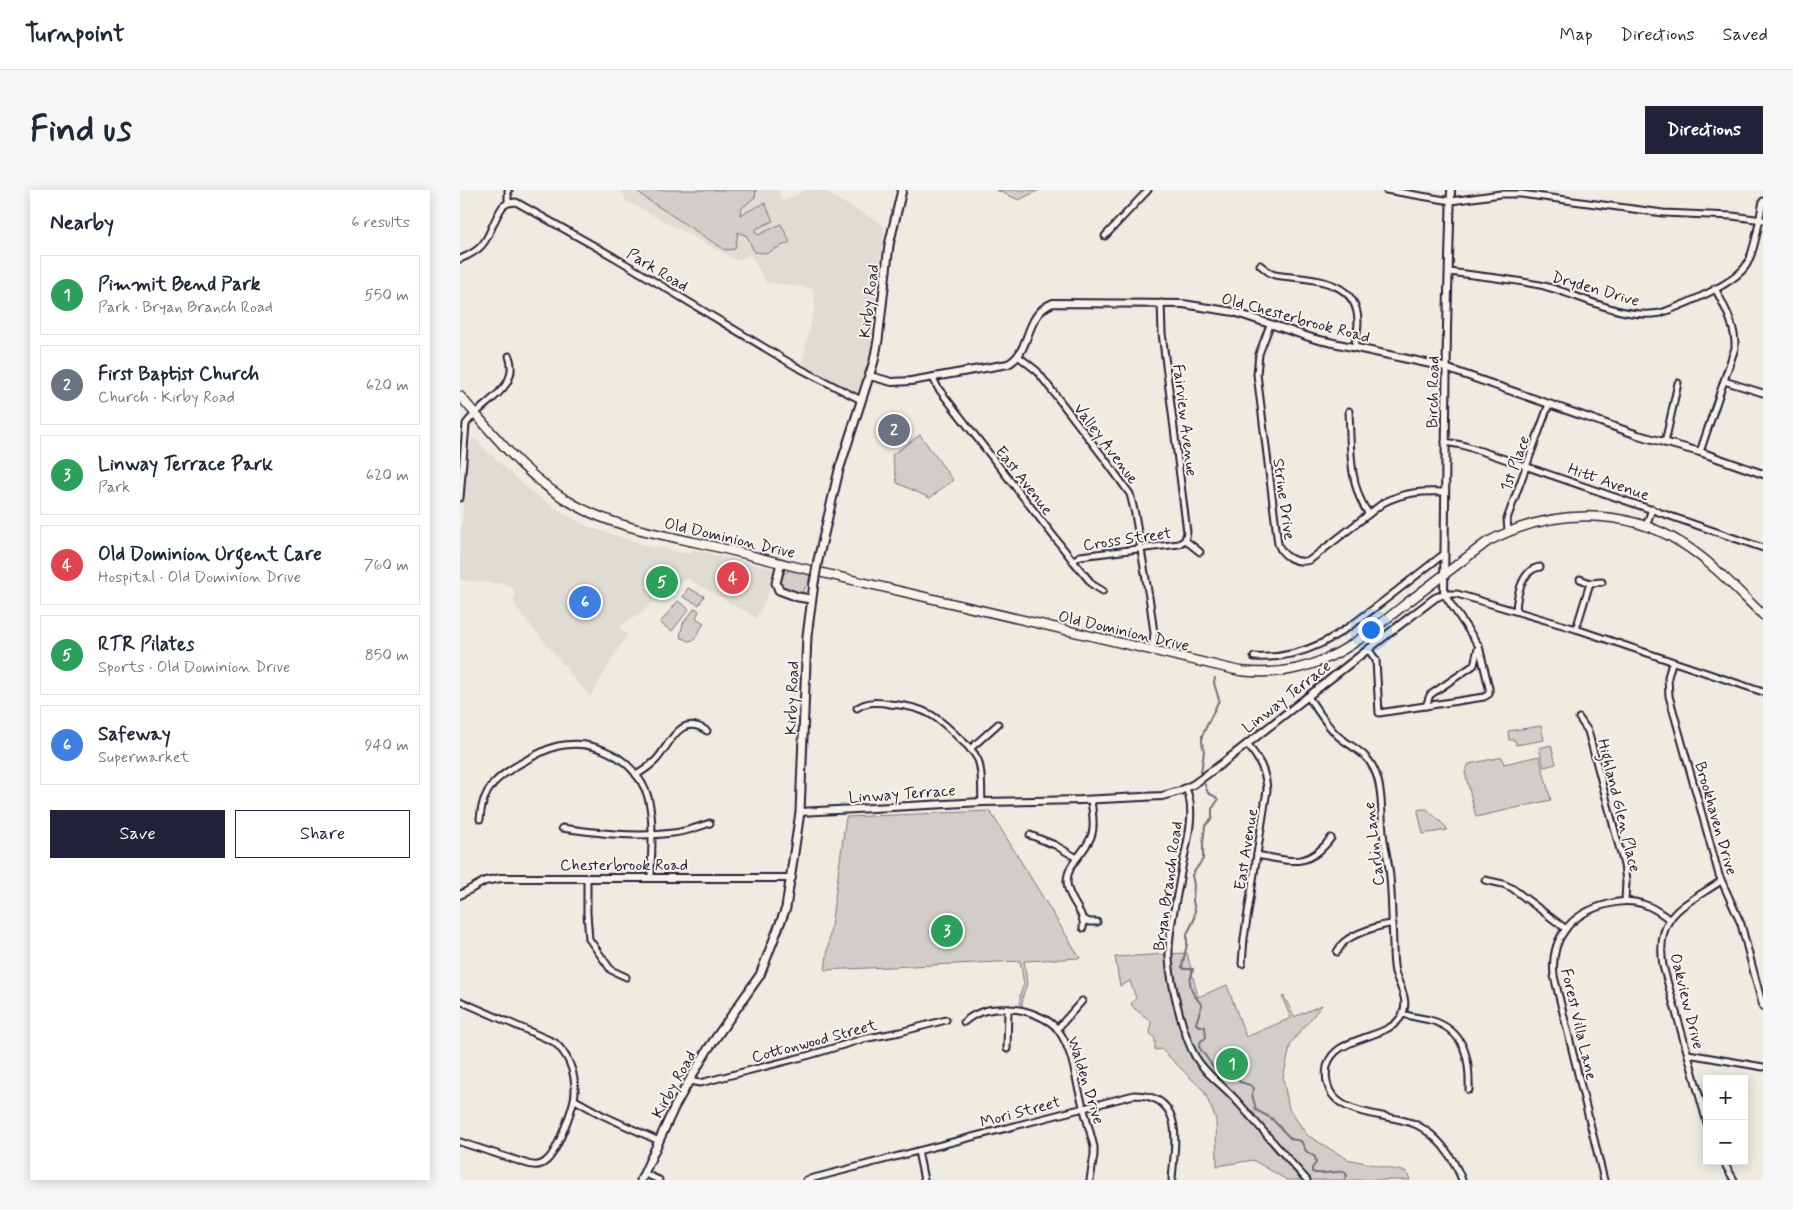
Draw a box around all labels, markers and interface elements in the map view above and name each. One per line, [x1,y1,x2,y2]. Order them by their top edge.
text: Turnpoint [25,19,125,50]
text: Map [1560,23,1593,47]
text: Directions [1621,23,1695,47]
text: Saved [1723,23,1768,47]
button: Directions [1645,106,1763,154]
text: Find us [30,107,132,153]
text: Nearby [50,209,114,237]
text: 6 results [351,212,410,233]
street label: Park Road [623,244,692,297]
street label: Kirby Road [855,263,884,339]
street label: Dryden Drive [1549,267,1642,312]
text: Pimmit Bend Park [98,272,260,297]
text: 1 [63,285,71,306]
text: 550 m [364,285,409,306]
street label: Old Chesterbrook Road [1219,289,1372,348]
text: Park · Bryan Branch Road [98,297,273,318]
street label: Birch Road [1422,356,1445,428]
text: First Baptist Church [98,362,259,387]
street label: Fairview Avenue [1167,363,1202,477]
text: 2 [63,375,71,396]
text: 620 m [366,375,409,396]
text: Church · Kirby Road [98,387,235,408]
street label: Valley Avenue [1068,399,1143,489]
pin: 2 [878,411,910,449]
street label: 1st Place [1496,433,1535,494]
street label: East Avenue [990,442,1058,520]
text: Linway Terrace Park [98,452,273,477]
street label: Strine Drive [1267,457,1300,541]
street label: Hitt Avenue [1565,459,1652,506]
text: 3 [63,465,71,486]
text: 620 m [366,465,409,486]
text: Park [98,477,130,498]
street label: Old Dominion Drive [662,513,797,564]
street label: Cross Street [1082,523,1173,556]
text: Old Dominion Urgent Care [98,542,322,567]
text: 4 [62,555,72,576]
text: 760 m [364,555,409,576]
pin: 4 [717,559,749,597]
pin: 5 [646,563,678,601]
text: Hospital · Old Dominion Drive [98,567,301,588]
pin: 6 [569,583,601,621]
street label: Old Dominion Drive [1056,606,1191,657]
your location [1358,617,1384,643]
text: RTR Pilates [98,632,194,657]
text: 5 [62,645,72,666]
text: 850 m [365,645,409,666]
street label: Linway Terrace [1238,656,1336,738]
text: Sports · Old Dominion Drive [98,657,290,678]
street label: Kirby Road [781,661,804,735]
text: Safeway [98,722,171,747]
text: 6 [63,735,71,756]
text: 940 m [365,735,409,756]
street label: Highland Glen Place [1591,737,1645,874]
text: Supermarket [98,747,189,768]
street label: Brookhaven Drive [1689,759,1742,878]
street label: Linway Terrace [848,780,956,809]
street label: Carlin Lane [1359,801,1390,887]
street label: East Avenue [1230,807,1263,892]
button: Save [50,810,225,858]
button: Share [235,810,410,858]
street label: Bryan Branch Road [1149,820,1188,952]
street label: Chesterbrook Road [560,855,688,876]
pin: 3 [931,912,963,950]
street label: Oakview Drive [1664,951,1709,1052]
street label: Forest Villa Lane [1555,966,1602,1082]
street label: Cottonwood Street [749,1014,880,1068]
street label: Walden Drive [1062,1034,1109,1127]
pin: 1 [1216,1045,1248,1083]
street label: Kirby Road [647,1047,701,1122]
map controls [1703,1075,1748,1165]
button: + [1703,1075,1748,1120]
street label: Mori Street [978,1092,1063,1133]
button: − [1703,1120,1748,1165]

